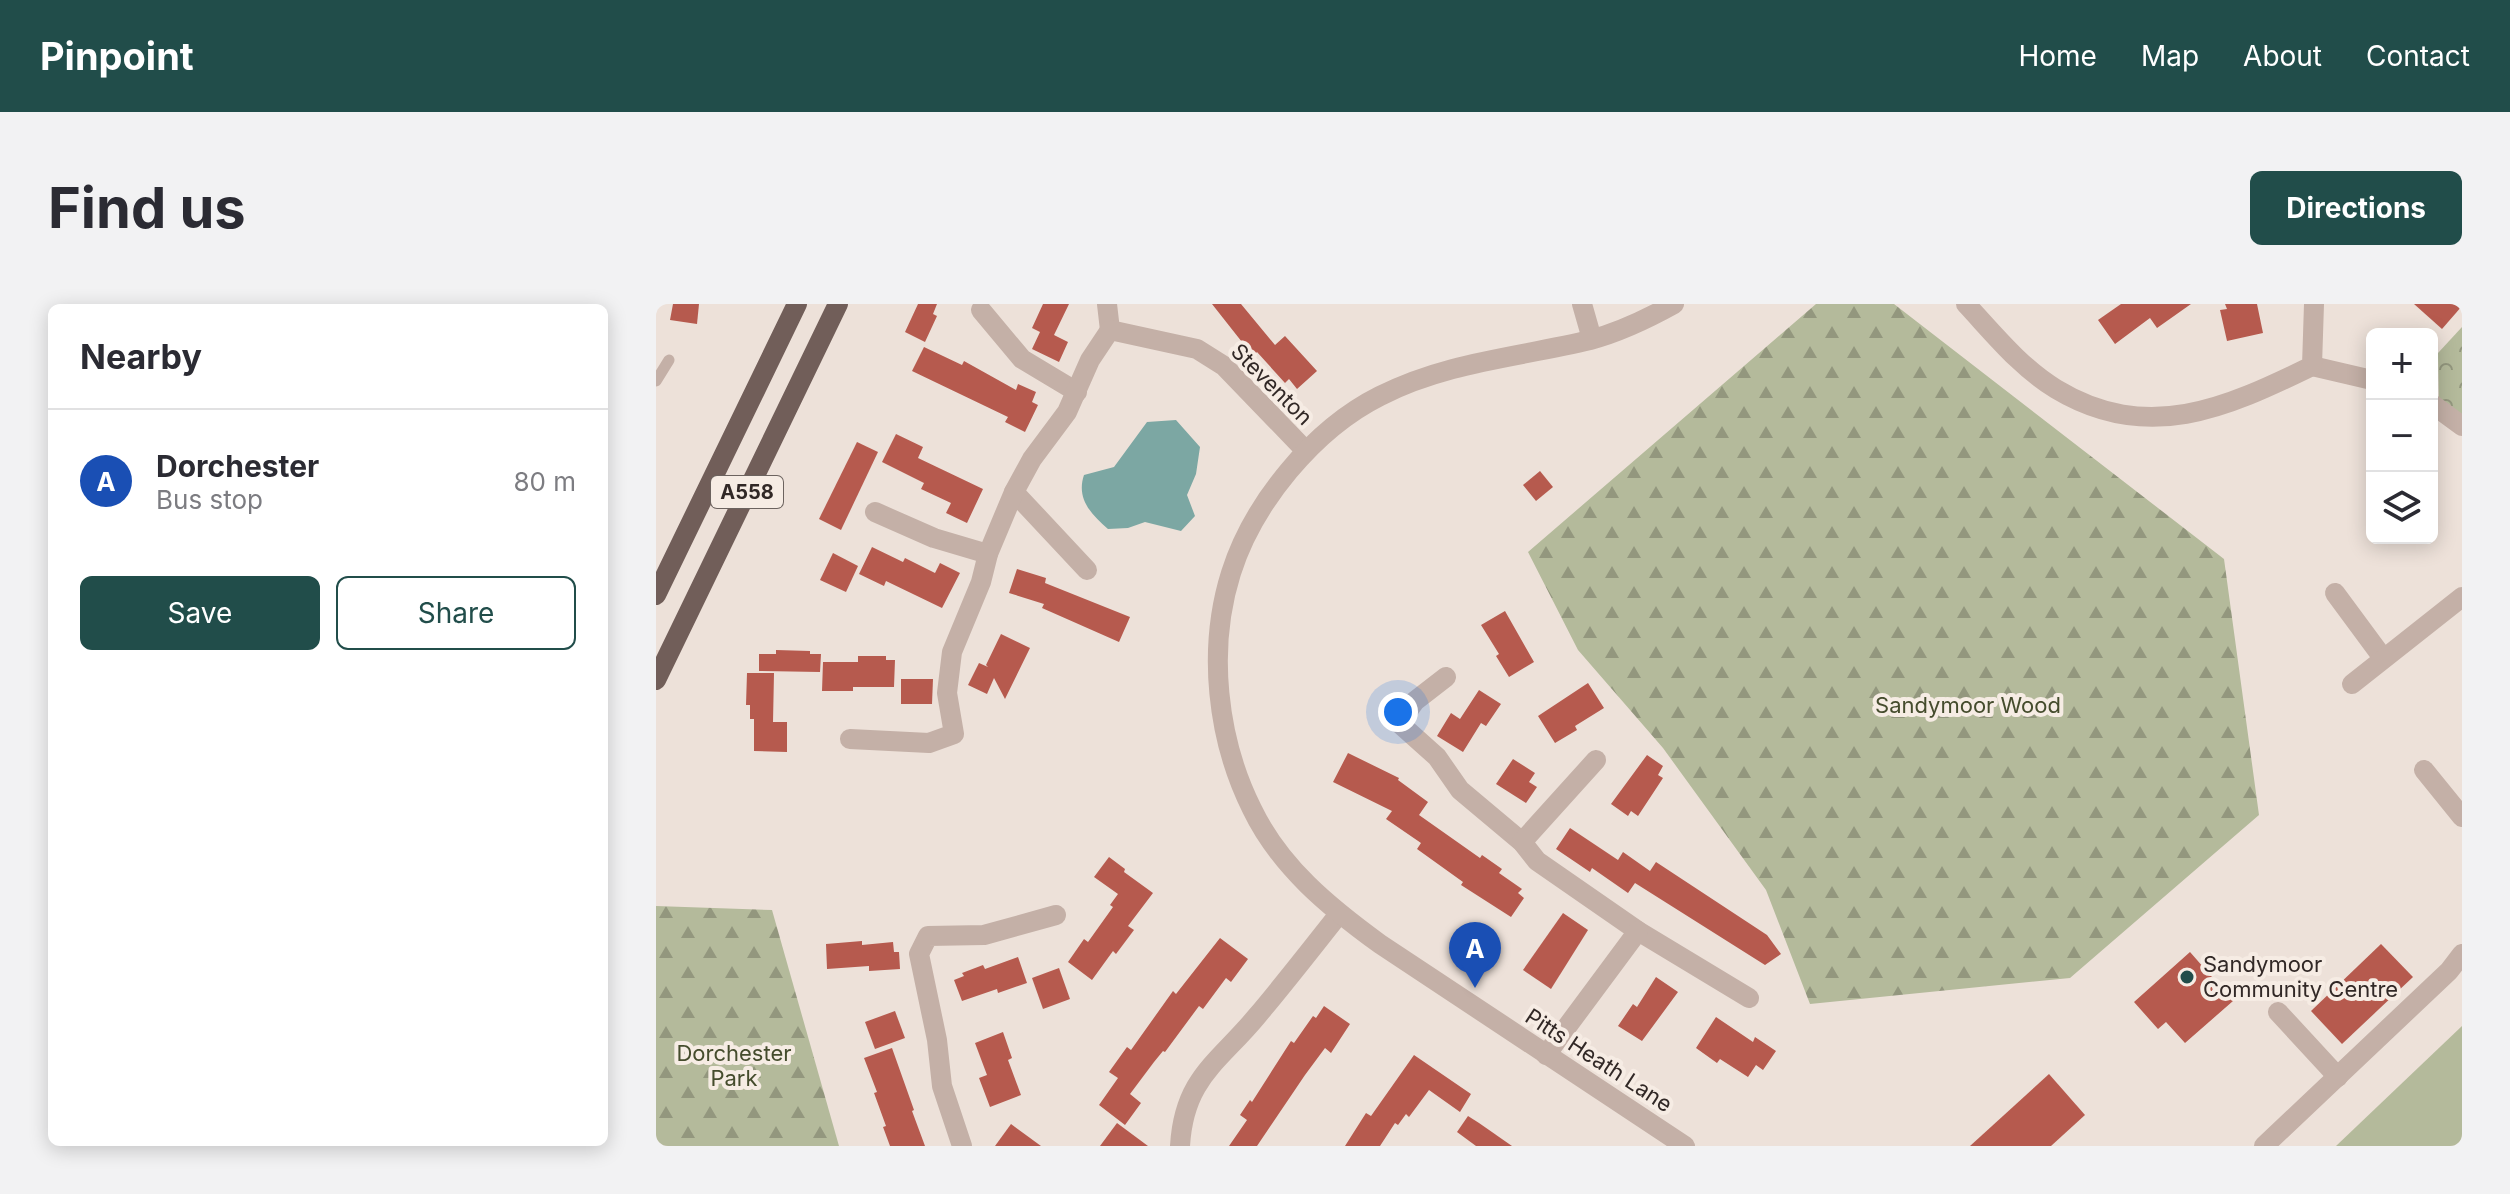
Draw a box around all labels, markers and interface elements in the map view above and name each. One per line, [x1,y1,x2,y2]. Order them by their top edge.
text: Pinpoint [40,33,194,79]
text: Home [2018,39,2097,73]
text: Map [2141,39,2199,73]
text: About [2243,39,2322,73]
text: Contact [2366,39,2470,73]
button: Directions [2250,171,2462,245]
text: Find us [48,174,246,242]
map controls [2366,328,2438,544]
button: + [2366,328,2438,400]
text: Nearby [80,336,202,377]
street label: Steventon [1226,338,1318,430]
button: − [2366,400,2438,472]
text: Dorchester [156,448,319,484]
text: A [96,466,116,497]
text: 80 m [513,466,576,497]
button: layers [2366,472,2438,544]
road number: A558 [711,476,783,508]
text: Bus stop [156,484,263,515]
button: Save [80,576,320,650]
button: Share [336,576,576,650]
your location [1378,692,1418,732]
park label: Sandymoor Wood [1875,692,2061,718]
pin: A [1449,922,1501,988]
place label: Sandymoor Community Centre [2203,951,2398,1002]
marker: Sandymoor Community Centre [2178,968,2196,986]
street label: Pitts Heath Lane [1521,1003,1677,1117]
park label: Dorchester Park [676,1040,792,1091]

